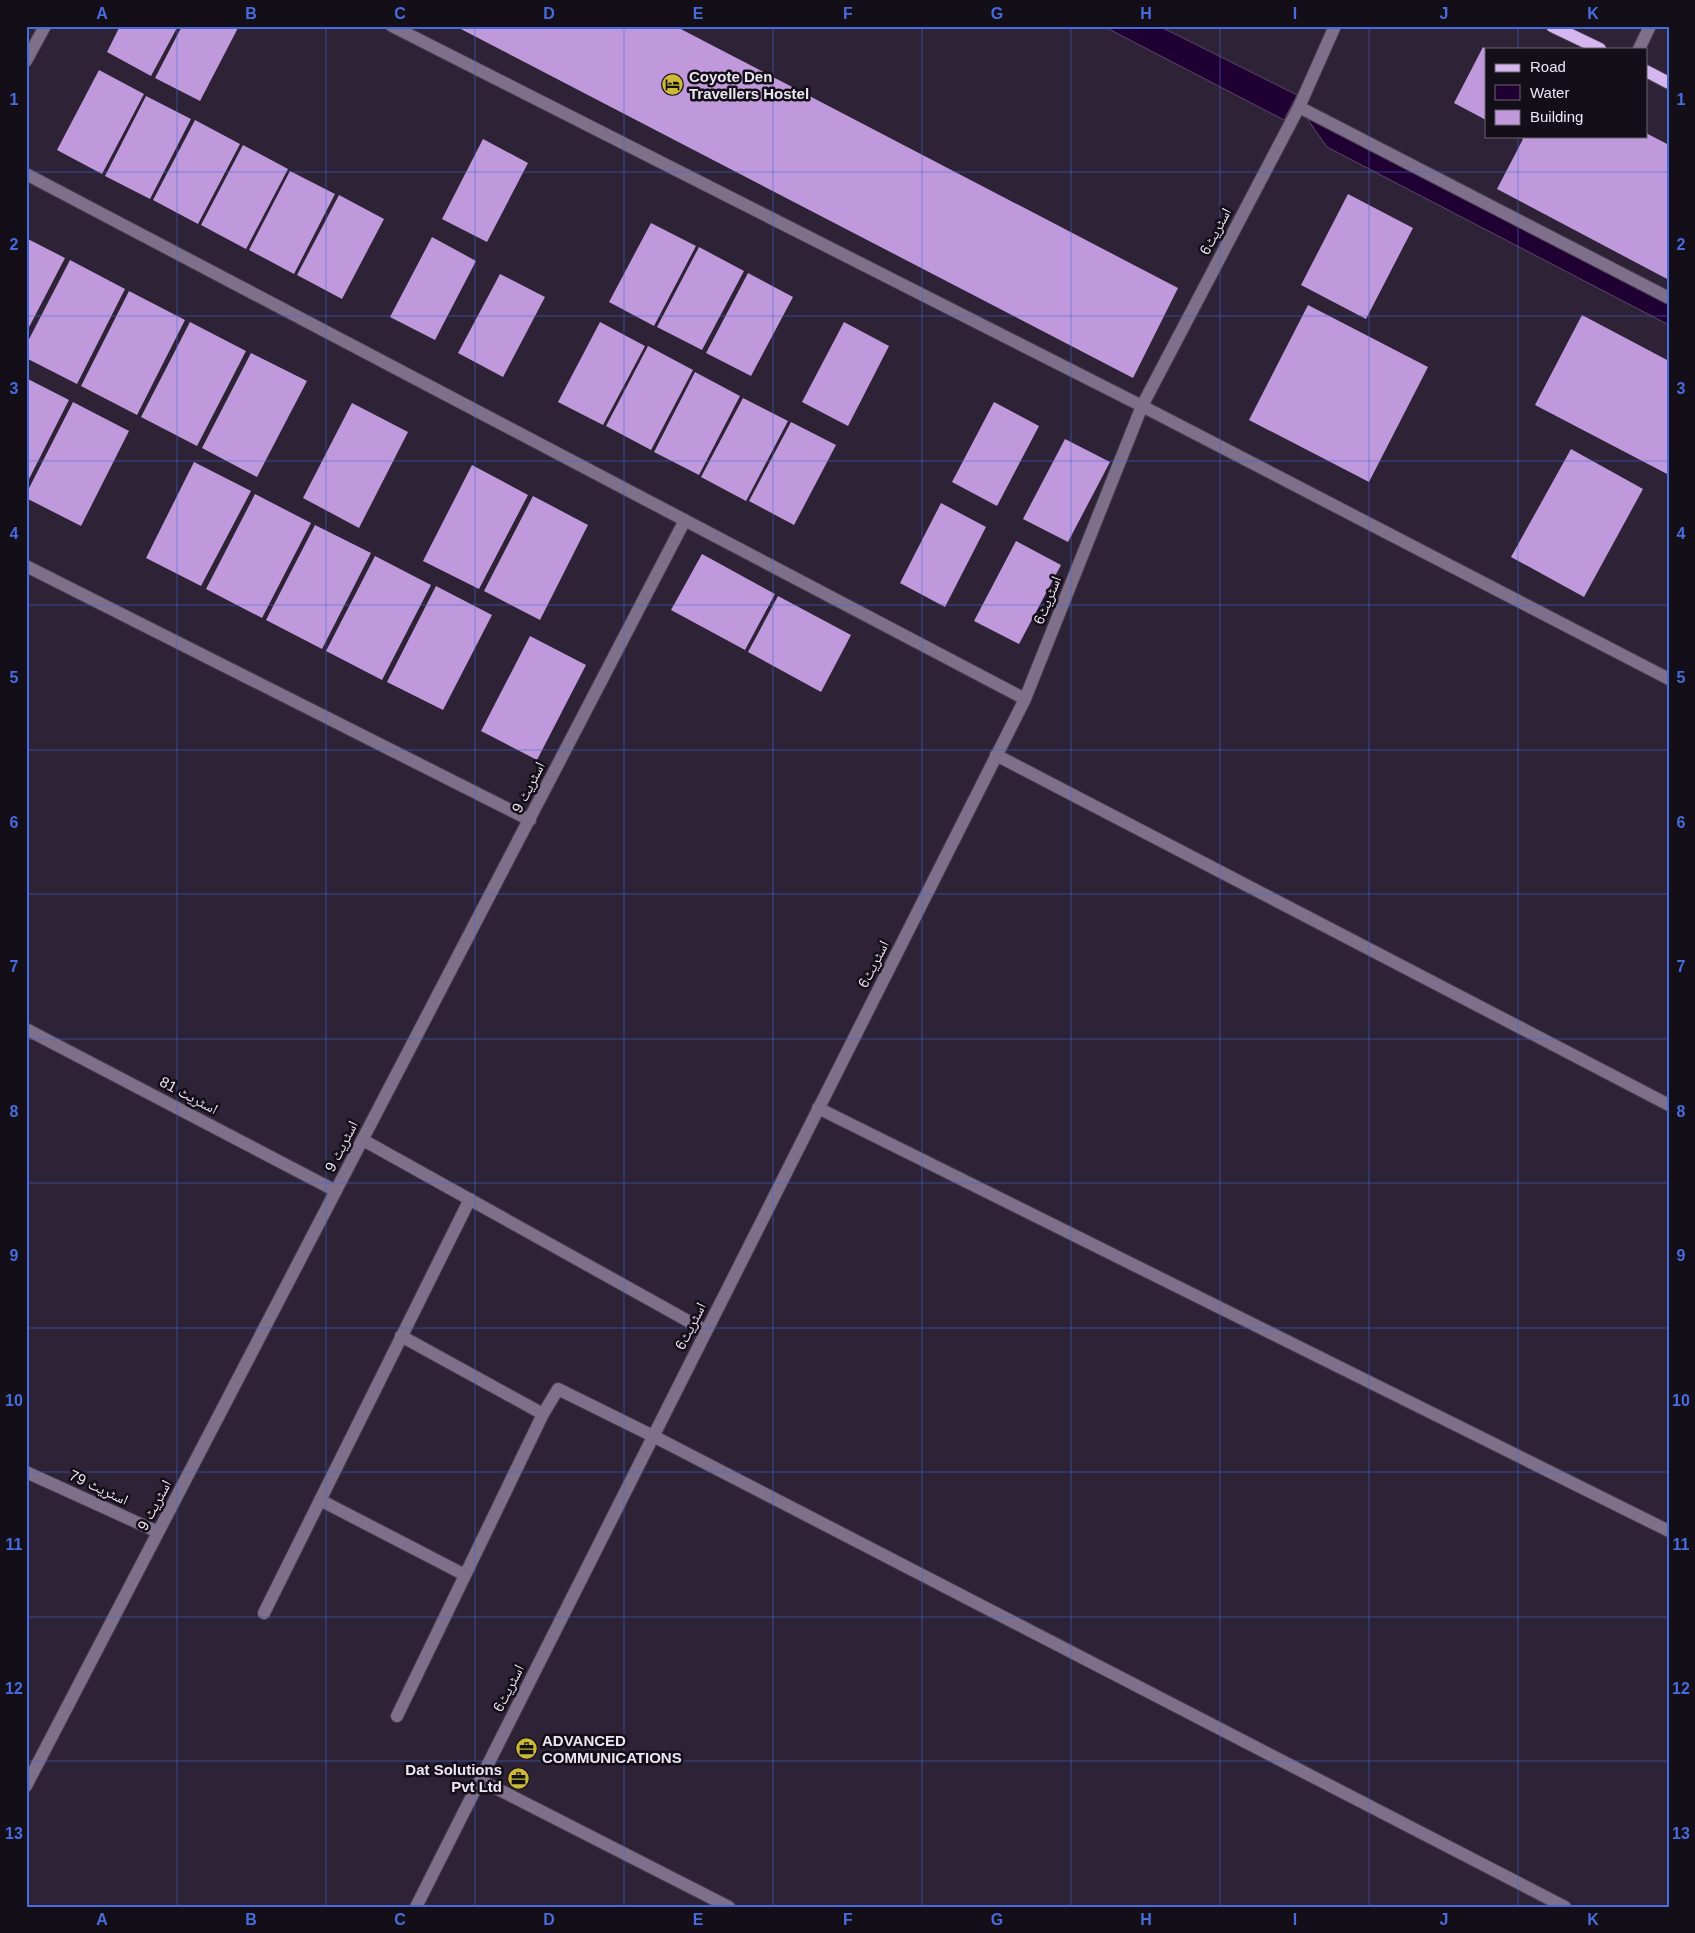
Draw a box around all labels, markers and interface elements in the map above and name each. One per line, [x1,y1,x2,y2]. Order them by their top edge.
text: A [96,5,108,22]
text: B [245,5,257,22]
text: C [394,5,406,22]
text: D [543,5,555,22]
text: E [693,5,704,22]
text: F [843,5,853,22]
text: G [991,5,1003,22]
text: H [1140,5,1152,22]
text: I [1293,5,1297,22]
text: J [1440,5,1448,22]
text: K [1587,5,1599,22]
legend [1485,48,1648,138]
text: Road [1530,58,1566,75]
place label: Coyote Den Travellers Hostel [689,68,809,102]
hotel icon: Coyote Den Travellers Hostel [661,73,685,97]
text: Water [1530,84,1569,101]
text: 1 [10,91,19,108]
text: 1 [1677,91,1686,108]
text: Building [1530,108,1583,125]
street label: اسٹریٹ6 [1196,205,1235,258]
text: 2 [10,236,19,253]
text: 2 [1677,236,1686,253]
text: 3 [10,380,19,397]
text: 3 [1677,380,1686,397]
text: 4 [10,525,19,542]
text: 4 [1677,525,1686,542]
street label: اسٹریٹ6 [1030,573,1065,627]
text: 5 [10,669,19,686]
text: 5 [1677,669,1686,686]
street label: اسٹریٹ 9 [508,759,549,816]
text: 6 [10,814,19,831]
text: 6 [1677,814,1686,831]
street label: اسٹریٹ6 [854,938,893,991]
text: 7 [10,958,19,975]
text: 7 [1677,958,1686,975]
street label: اسٹریٹ 81 [157,1073,221,1118]
text: 8 [10,1103,19,1120]
text: 8 [1677,1103,1686,1120]
street label: اسٹریٹ 9 [321,1118,362,1175]
text: 9 [10,1247,19,1264]
text: 9 [1677,1247,1686,1264]
street label: اسٹریٹ6 [671,1300,710,1353]
text: 10 [5,1392,23,1409]
text: 10 [1672,1392,1690,1409]
street label: اسٹریٹ 79 [66,1466,131,1509]
street label: اسٹریٹ 9 [134,1477,175,1534]
text: 11 [6,1536,23,1553]
text: 11 [1673,1536,1690,1553]
street label: اسٹریٹ6 [489,1662,528,1715]
text: 12 [5,1680,23,1697]
text: 12 [1672,1680,1690,1697]
place label: ADVANCED COMMUNICATIONS [542,1732,682,1766]
office icon: ADVANCED COMMUNICATIONS [514,1737,538,1761]
place label: Dat Solutions Pvt Ltd [405,1761,502,1795]
office icon: Dat Solutions Pvt Ltd [506,1766,530,1790]
text: 13 [5,1825,23,1842]
text: 13 [1672,1825,1690,1842]
text: A [96,1911,108,1928]
text: B [245,1911,257,1928]
text: C [394,1911,406,1928]
text: D [543,1911,555,1928]
text: E [693,1911,704,1928]
text: F [843,1911,853,1928]
text: G [991,1911,1003,1928]
text: H [1140,1911,1152,1928]
text: I [1293,1911,1297,1928]
text: J [1440,1911,1448,1928]
text: K [1587,1911,1599,1928]

